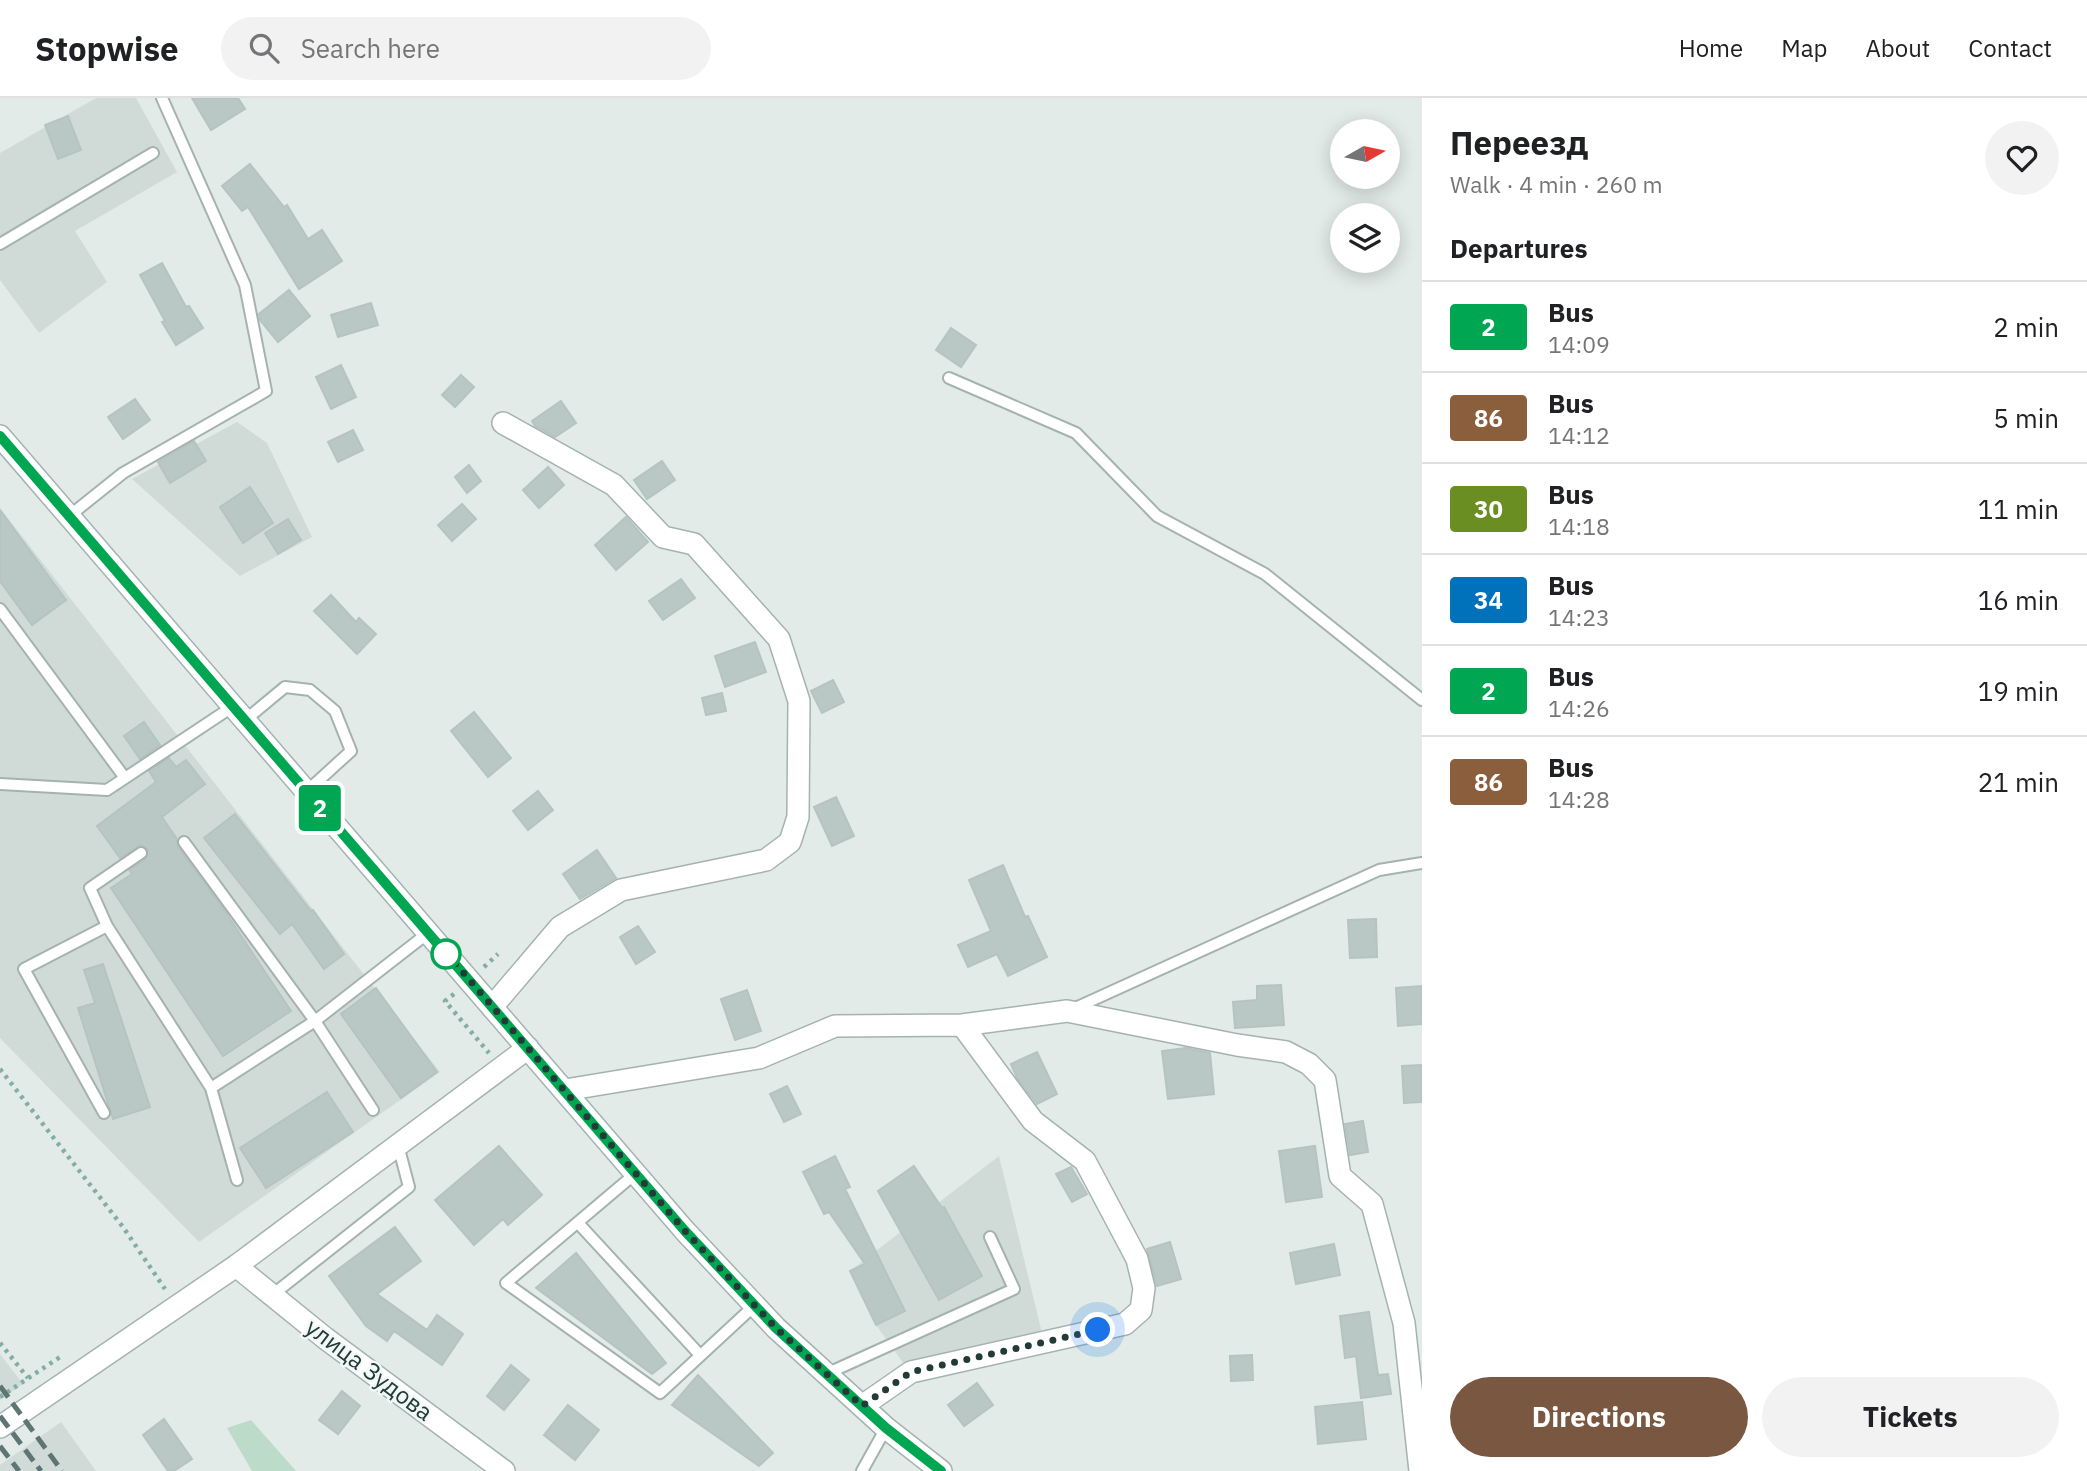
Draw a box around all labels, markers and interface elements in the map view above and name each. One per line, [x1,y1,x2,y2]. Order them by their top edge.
search box [221,17,711,80]
text: Stopwise [35,27,179,70]
icon: search [245,29,283,67]
text: Search here [301,31,440,65]
text: Home [1679,32,1743,64]
text: Map [1781,32,1827,64]
text: About [1865,32,1930,64]
text: Contact [1968,32,2052,64]
north arrow [1330,119,1400,189]
map controls [1330,119,1400,273]
text: Переезд [1450,121,1588,164]
button: heart [1985,121,2059,195]
text: Walk · 4 min · 260 m [1450,169,1663,199]
button: layers [1330,203,1400,273]
text: Departures [1450,231,1588,265]
text: Bus [1548,295,1594,329]
text: 2 min [1993,310,2059,344]
text: 2 [1481,311,1496,343]
text: 14:09 [1548,329,1610,359]
text: Bus [1548,386,1594,420]
text: 5 min [1993,401,2059,435]
text: 86 [1474,402,1503,434]
text: 14:12 [1548,420,1610,450]
text: Bus [1548,477,1594,511]
text: 11 min [1978,492,2059,526]
text: 30 [1474,493,1503,525]
text: 14:18 [1548,511,1610,541]
text: Bus [1548,568,1594,602]
text: 16 min [1978,583,2059,617]
text: 34 [1474,584,1503,616]
text: 14:23 [1548,602,1610,632]
text: Bus [1548,659,1594,693]
text: 19 min [1978,674,2059,708]
text: 2 [1481,675,1496,707]
text: 14:26 [1548,693,1610,723]
text: Bus [1548,750,1594,784]
text: 21 min [1978,765,2059,799]
text: 86 [1474,766,1503,798]
text: 14:28 [1548,784,1610,814]
line badge: 2 [297,785,343,831]
text: 2 [313,792,327,824]
unlabelled marker [431,939,461,969]
street label: улица Зудова [299,1311,440,1428]
your location [1080,1312,1115,1347]
button: Directions [1450,1377,1748,1457]
button: Tickets [1762,1377,2059,1457]

